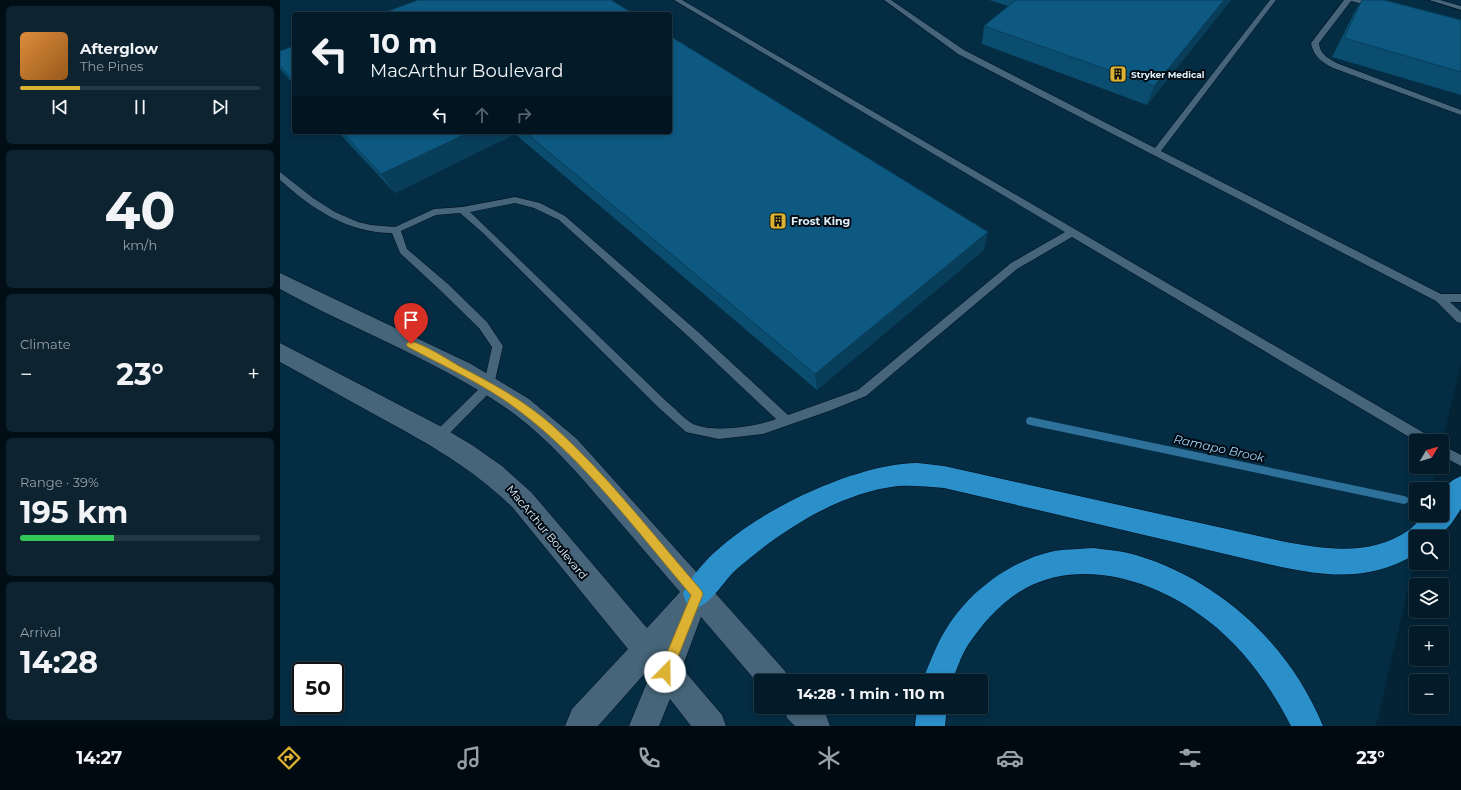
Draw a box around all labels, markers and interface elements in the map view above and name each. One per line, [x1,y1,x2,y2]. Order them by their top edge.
text: 10 m [370,26,437,60]
icon: left [304,28,356,80]
text: Afterglow [80,39,158,58]
text: The Pines [80,58,143,74]
text: MacArthur Boulevard [370,60,564,82]
building icon: Stryker Medical [1108,64,1128,84]
place label: Stryker Medical [1131,69,1205,80]
icon: previous [49,96,71,118]
icon: pause [129,96,151,118]
icon: next [209,96,231,118]
icon: left [429,104,451,126]
icon: ahead [471,104,493,126]
icon: right [513,104,535,126]
text: 40 [104,179,176,242]
building icon: Frost King [768,211,788,231]
place label: Frost King [791,214,850,228]
text: km/h [123,237,157,253]
pin [394,303,428,344]
icon: arrive [400,309,422,331]
text: Climate [20,336,71,352]
text: 23° [116,356,164,393]
text: − [20,361,33,388]
text: + [247,361,260,388]
water label: Ramapo Brook [1172,431,1267,465]
north arrow [1409,434,1449,474]
map controls [1409,434,1449,714]
text: Range · 39% [20,474,99,490]
street label: MacArthur Boulevard [504,482,590,582]
button: sound [1409,482,1449,522]
text: 195 km [20,494,128,531]
button: search [1409,530,1449,570]
button: layers [1409,578,1449,618]
text: Arrival [20,624,61,640]
button: + [1409,626,1449,666]
text: 14:28 [20,644,98,681]
position arrow [644,651,686,693]
speed limit sign: 50 [292,662,344,714]
button: − [1409,674,1449,714]
text: 14:28 · 1 min · 110 m [797,684,945,703]
icon: directions [275,744,303,772]
icon: music [455,744,483,772]
icon: phone [635,744,663,772]
icon: climate [815,744,843,772]
icon: car [996,744,1024,772]
icon: filters [1176,744,1204,772]
text: 14:27 [76,747,122,769]
text: 23° [1356,747,1385,769]

